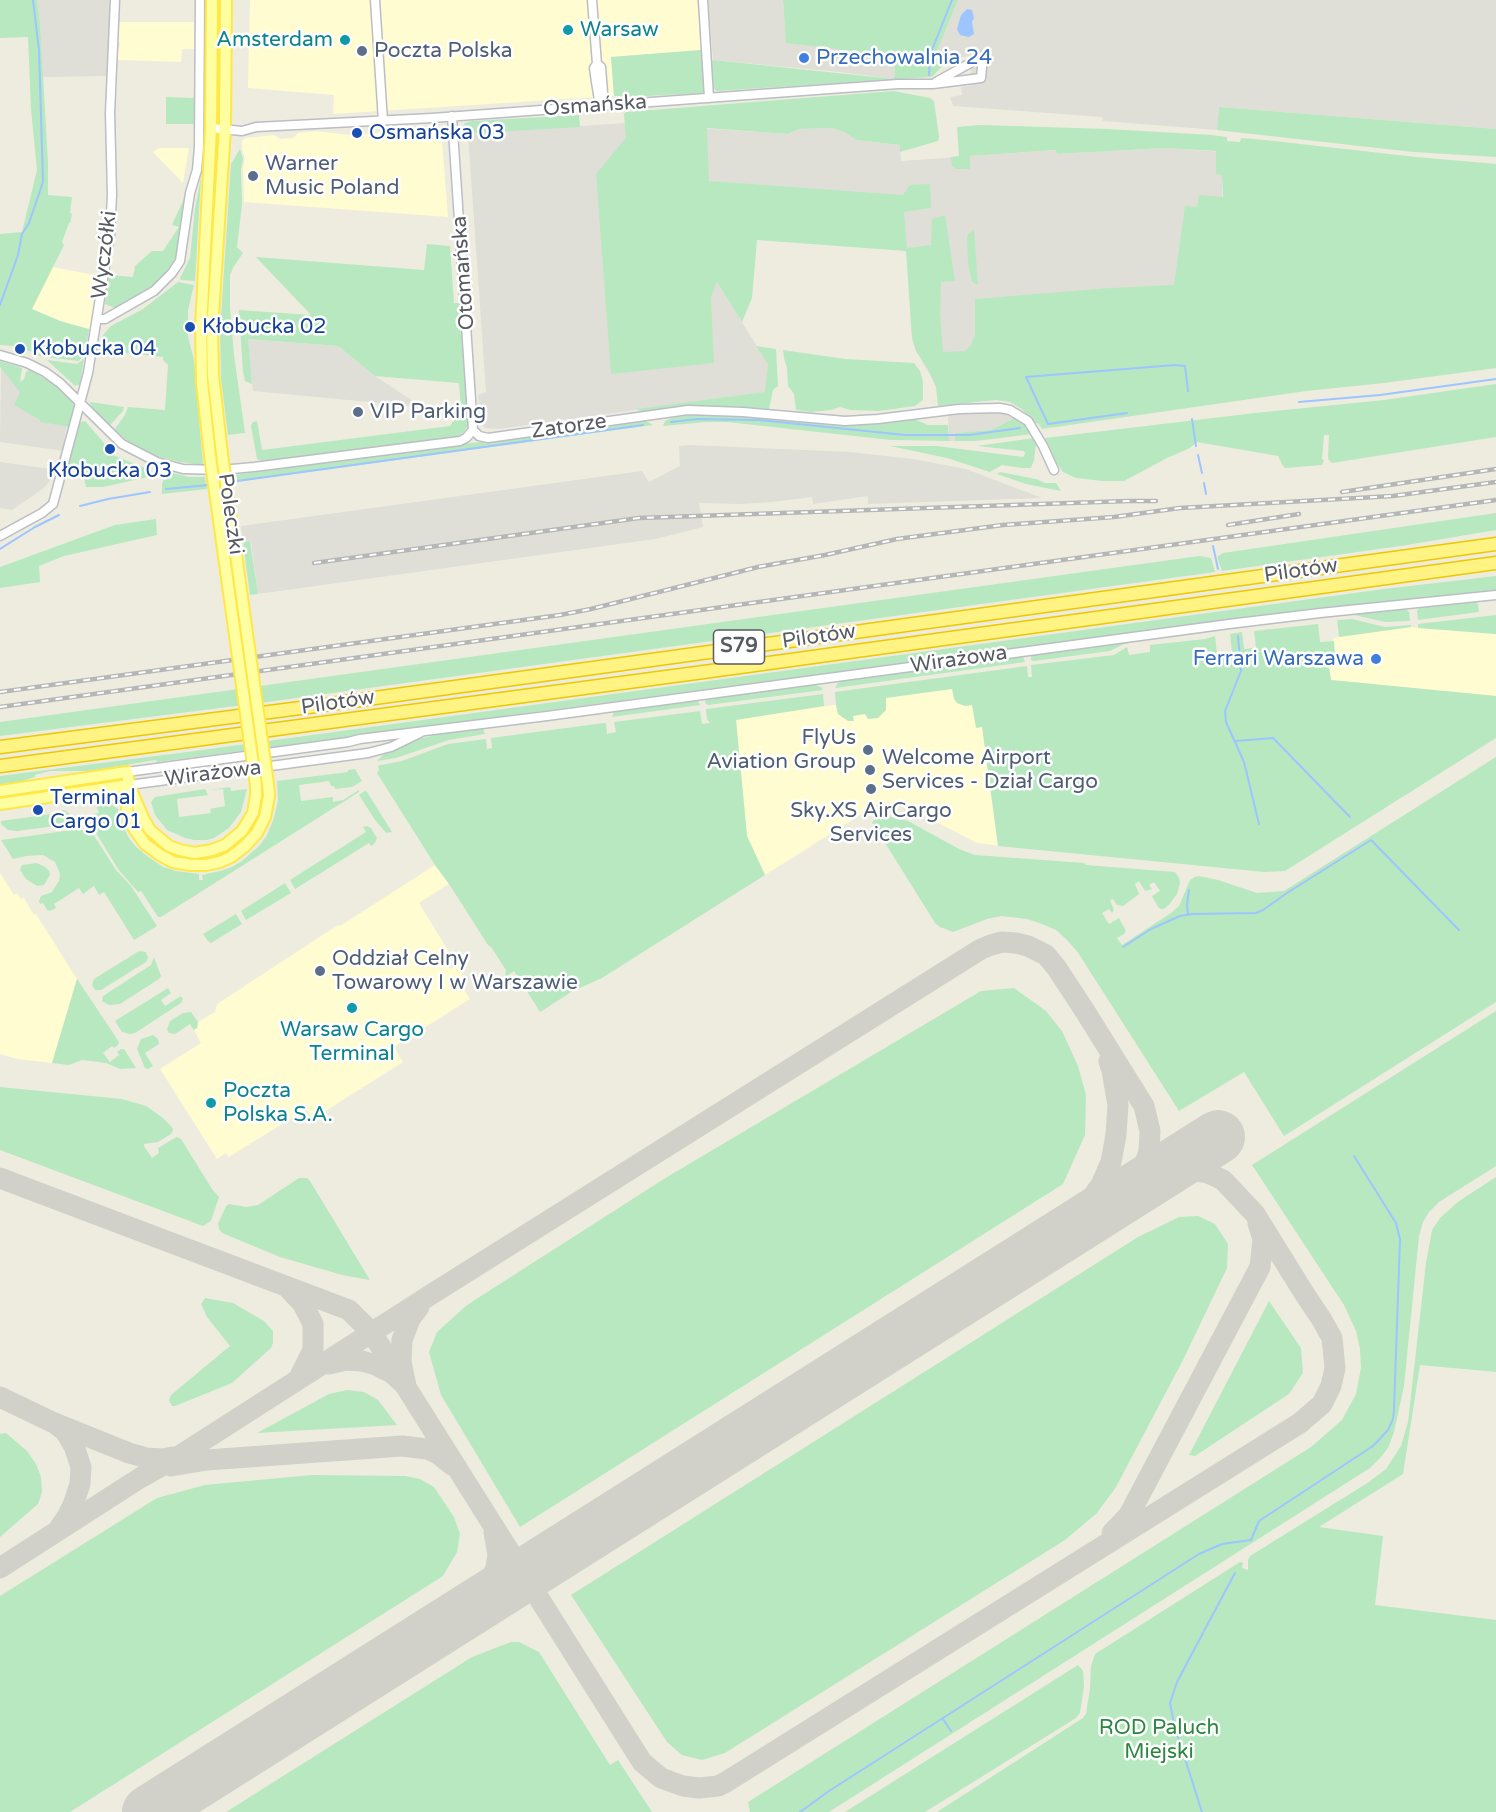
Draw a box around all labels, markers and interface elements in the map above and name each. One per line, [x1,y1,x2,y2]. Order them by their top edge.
place label: Warsaw [580,17,659,43]
marker: Warsaw [561,23,575,37]
place label: Amsterdam [216,27,333,53]
marker: Amsterdam [338,33,352,47]
place label: Poczta Polska [374,38,512,64]
marker: Poczta Polska [355,44,369,58]
place label: Przechowalnia 24 [816,45,992,71]
marker: Przechowalnia 24 [797,51,811,65]
street label: Osmańska [542,90,648,122]
place label: Osmańska 03 [369,120,505,146]
marker: Osmańska 03 [350,126,364,140]
place label: Warner Music Poland [265,151,399,201]
marker: Warner Music Poland [246,169,260,183]
street label: Wyczółki [87,209,123,301]
street label: Otomańska [447,215,481,331]
place label: Kłobucka 02 [202,314,326,340]
marker: Kłobucka 02 [183,320,197,334]
place label: Kłobucka 04 [32,336,156,362]
marker: Kłobucka 04 [13,342,27,356]
place label: VIP Parking [370,399,486,425]
marker: VIP Parking [351,405,365,419]
street label: Zatorze [530,409,608,445]
marker: Kłobucka 03 [103,442,117,456]
place label: Kłobucka 03 [48,458,172,484]
street label: Poleczki [212,472,248,556]
street label: Pilotów [1263,553,1339,589]
street label: Pilotów [781,619,857,655]
road number: S79 [714,630,764,664]
street label: Wirażowa [909,641,1009,679]
place label: Ferrari Warszawa [1193,646,1364,672]
marker: Ferrari Warszawa [1369,652,1383,666]
street label: Pilotów [300,685,376,721]
place label: FlyUs Aviation Group [706,725,856,775]
marker: FlyUs Aviation Group [861,743,875,757]
place label: Welcome Airport Services - Dział Cargo [882,745,1098,795]
street label: Wirażowa [163,756,263,792]
marker: Welcome Airport Services - Dział Cargo [863,763,877,777]
marker: Sky.XS AirCargo Services [864,782,878,796]
place label: Terminal Cargo 01 [50,785,142,835]
place label: Sky.XS AirCargo Services [790,798,952,848]
marker: Terminal Cargo 01 [31,803,45,817]
place label: Oddział Celny Towarowy I w Warszawie [332,946,578,996]
marker: Oddział Celny Towarowy I w Warszawie [313,964,327,978]
marker: Warsaw Cargo Terminal [345,1001,359,1015]
place label: Warsaw Cargo Terminal [280,1017,424,1067]
place label: Poczta Polska S.A. [223,1078,333,1128]
marker: Poczta Polska S.A. [204,1096,218,1110]
park label: ROD Paluch Miejski [1099,1715,1219,1765]

